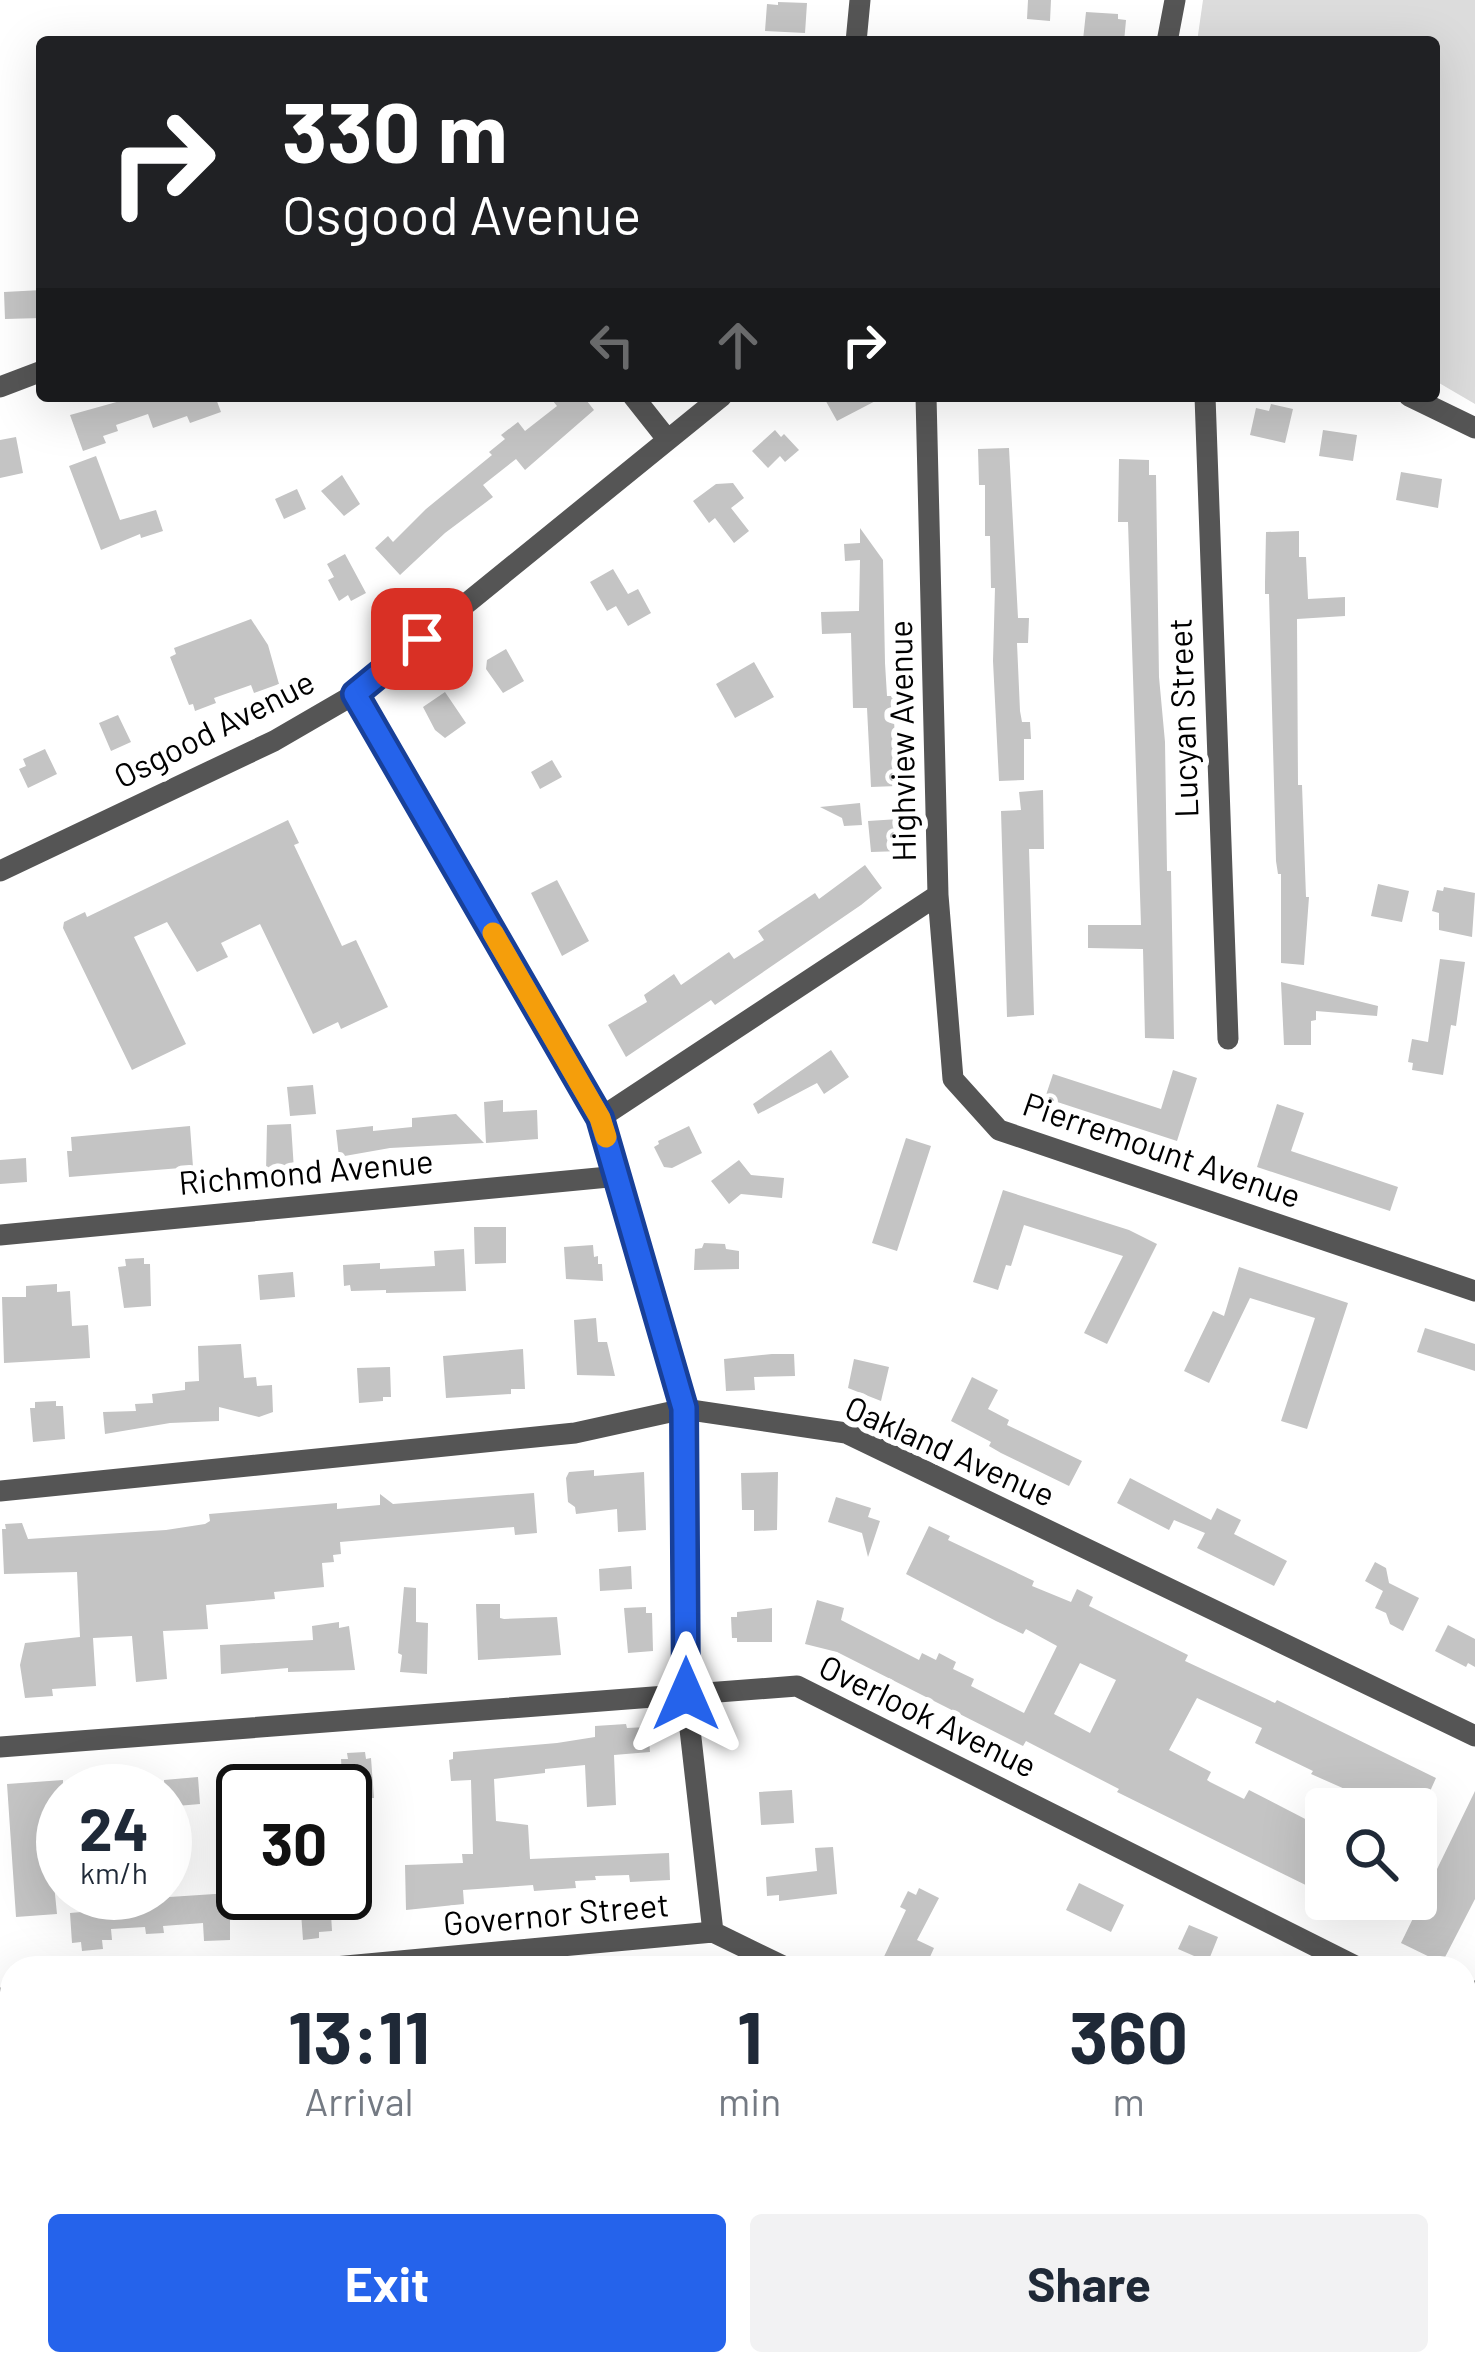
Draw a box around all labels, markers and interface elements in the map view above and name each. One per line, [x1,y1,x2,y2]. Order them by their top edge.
text: 330 m [282,79,508,180]
icon: right [84,84,240,240]
text: Osgood Avenue [282,181,641,246]
icon: left [579,312,645,378]
icon: ahead [705,312,771,378]
icon: right [831,312,897,378]
pin [371,588,473,690]
icon: arrive [389,606,455,672]
street label: Lucyan Street [1159,618,1205,818]
street label: Highview Avenue [879,620,923,862]
street label: Osgood Avenue [107,660,320,796]
street label: Pierremount Avenue [1018,1083,1306,1215]
street label: Richmond Avenue [177,1140,435,1202]
street label: Oakland Avenue [839,1386,1061,1514]
position arrow [623,1631,749,1757]
street label: Overlook Avenue [813,1645,1044,1785]
speed limit sign: 30 [216,1764,372,1920]
map controls [1305,1788,1437,1920]
button: search [1305,1788,1437,1920]
text: 24 [79,1791,149,1863]
text: km/h [80,1854,148,1890]
street label: Governor Street [441,1883,670,1943]
text: 13:11 [288,1992,430,2078]
text: 1 [737,1992,762,2078]
text: 360 [1069,1992,1188,2078]
text: Arrival [305,2077,414,2124]
text: min [718,2077,781,2124]
text: m [1113,2077,1145,2124]
button: Exit [48,2214,726,2352]
button: Share [750,2214,1428,2352]

